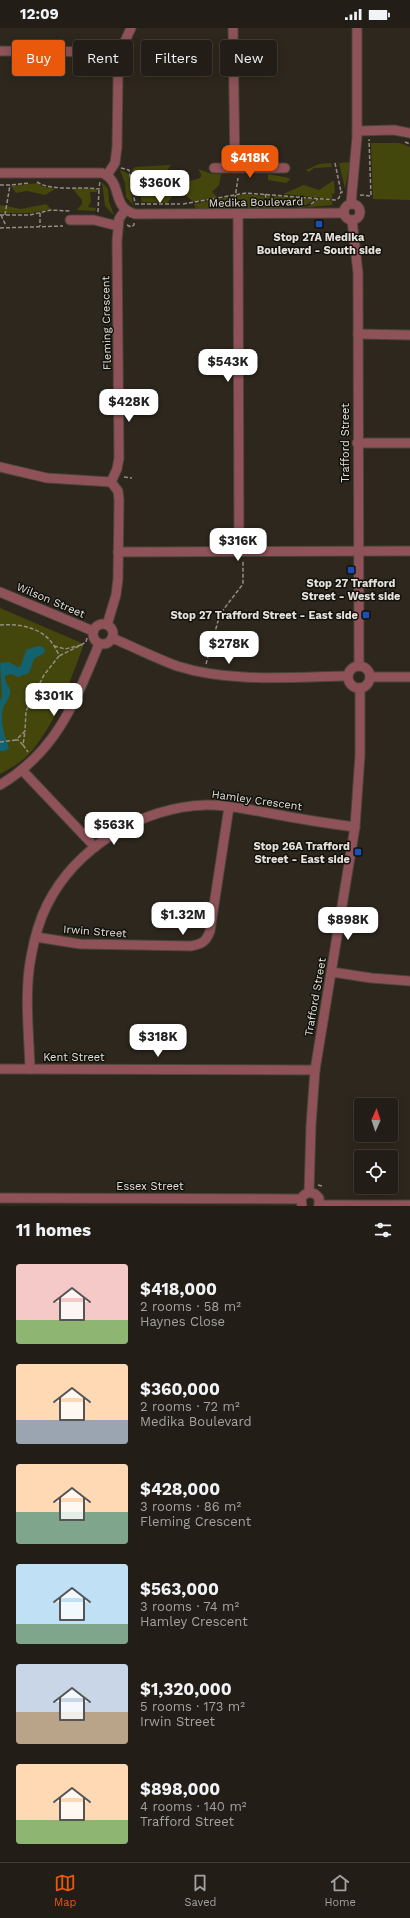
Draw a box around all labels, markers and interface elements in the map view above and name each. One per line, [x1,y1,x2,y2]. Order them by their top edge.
text: 12:09 [20,5,59,23]
chip: Buy [12,40,65,76]
chip: Rent [73,40,133,76]
chip: Filters [141,40,212,76]
chip: New [220,40,277,76]
pin: $418K [222,145,278,179]
text: $418K [230,150,270,165]
pin: $360K [132,170,188,204]
text: $360K [139,175,181,190]
street label: Medika Boulevard [209,195,303,210]
marker: Stop 27A Medika Boulevard - South side [314,219,324,229]
place label: Stop 27A Medika Boulevard - South side [257,231,381,257]
street label: Fleming Crescent [99,275,114,370]
pin: $543K [200,349,256,383]
text: $543K [207,354,249,369]
pin: $428K [101,389,157,423]
text: $428K [108,394,150,409]
street label: Trafford Street [339,403,352,483]
pin: $316K [210,528,266,562]
text: $316K [219,533,257,548]
marker: Stop 27 Trafford Street - West side [346,565,356,575]
place label: Stop 27 Trafford Street - West side [302,577,400,603]
street label: Wilson Street [15,580,87,621]
place label: Stop 27 Trafford Street - East side [170,609,358,622]
marker: Stop 27 Trafford Street - East side [361,610,371,620]
pin: $278K [201,631,257,665]
text: $278K [209,636,249,651]
pin: $301K [26,683,82,717]
text: $301K [34,688,74,703]
street label: Hamley Crescent [211,788,303,813]
pin: $563K [86,812,142,846]
text: $563K [94,817,134,832]
place label: Stop 26A Trafford Street - East side [253,840,350,866]
marker: Stop 26A Trafford Street - East side [353,847,363,857]
pin: $1.32M [150,902,216,936]
text: $1.32M [161,907,206,922]
pin: $898K [320,907,376,941]
text: $898K [327,912,369,927]
street label: Irwin Street [63,923,127,940]
street label: Trafford Street [302,956,329,1037]
pin: $318K [130,1024,186,1058]
text: $318K [139,1029,177,1044]
street label: Kent Street [43,1051,105,1064]
north arrow [354,1098,398,1142]
map controls [354,1098,398,1194]
button: locate [354,1150,398,1194]
street label: Essex Street [116,1180,184,1193]
icon: filters [372,1219,394,1241]
text: 11 homes [16,1220,91,1240]
text: $418,000 [140,1279,217,1299]
icon: home [48,1280,96,1328]
text: 2 rooms · 58 m² [140,1299,241,1314]
text: Haynes Close [140,1314,225,1329]
text: $360,000 [140,1379,220,1399]
icon: home [48,1380,96,1428]
text: 2 rooms · 72 m² [140,1399,240,1414]
text: Medika Boulevard [140,1414,252,1429]
text: $428,000 [140,1479,220,1499]
icon: home [48,1480,96,1528]
text: 3 rooms · 86 m² [140,1499,241,1514]
text: Fleming Crescent [140,1514,251,1529]
text: $563,000 [140,1579,219,1599]
icon: home [48,1580,96,1628]
text: 3 rooms · 74 m² [140,1599,239,1614]
text: Hamley Crescent [140,1614,248,1629]
text: $1,320,000 [140,1679,232,1699]
icon: home [48,1680,96,1728]
text: 5 rooms · 173 m² [140,1699,245,1714]
text: Irwin Street [140,1714,215,1729]
text: $898,000 [140,1779,220,1799]
icon: home [48,1780,96,1828]
text: 4 rooms · 140 m² [140,1799,247,1814]
text: Trafford Street [140,1814,234,1829]
tab: Map [54,1872,76,1909]
tab: Saved [185,1872,216,1909]
tab: Home [325,1872,356,1909]

